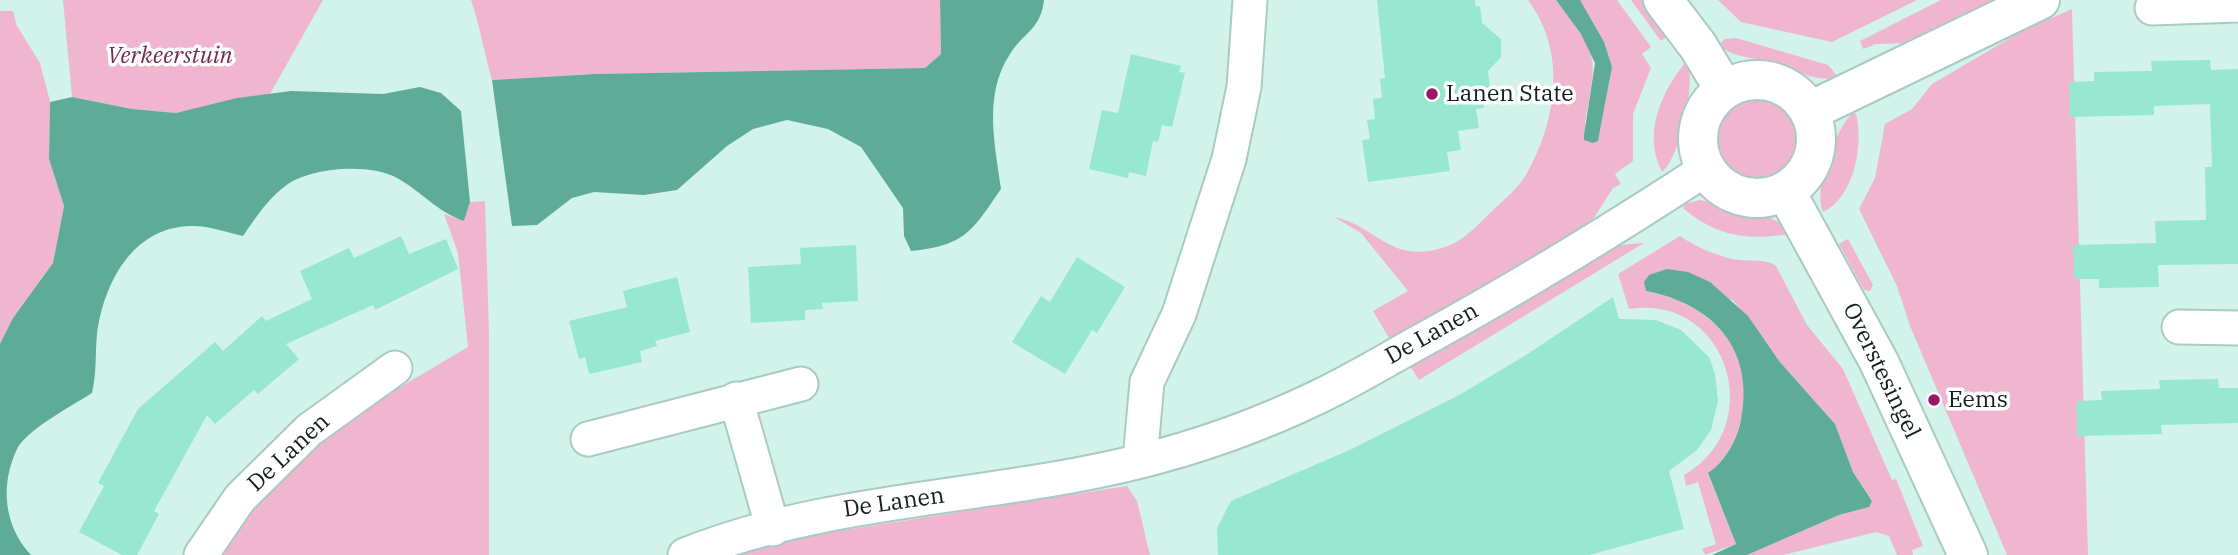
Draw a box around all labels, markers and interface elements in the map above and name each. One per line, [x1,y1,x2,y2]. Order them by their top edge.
park label: Verkeerstuin [107,42,233,70]
place label: Lanen State [1446,80,1574,108]
marker: Lanen State [1424,86,1440,102]
street label: De Lanen [1381,297,1483,371]
street label: Overstesingel [1836,299,1926,443]
place label: Eems [1948,386,2008,414]
marker: Eems [1926,392,1942,408]
street label: De Lanen [242,408,336,498]
street label: De Lanen [842,482,946,524]

